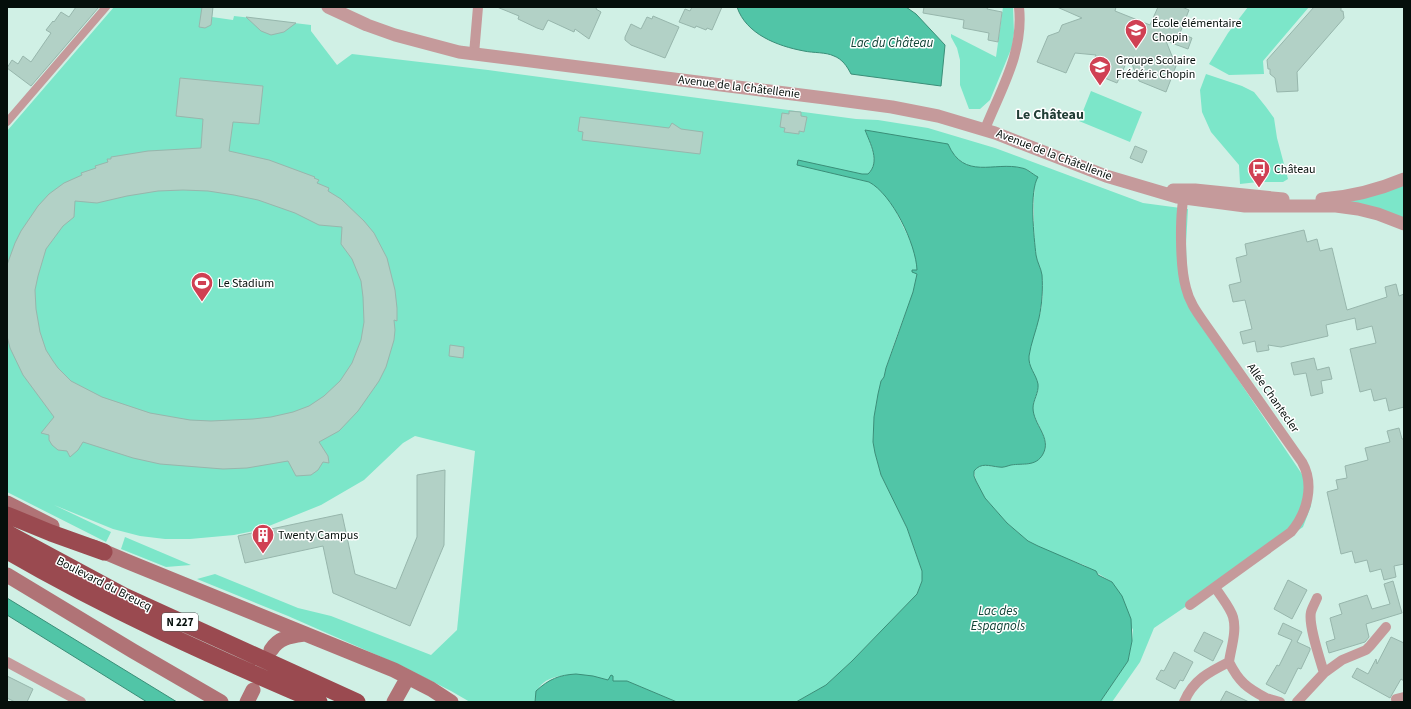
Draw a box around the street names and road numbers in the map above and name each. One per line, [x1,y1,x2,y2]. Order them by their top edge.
street label: Avenue de la Châtellenie [677,71,801,103]
street label: Avenue de la Châtellenie [994,125,1114,185]
street label: Allée Chantecler [1243,360,1304,437]
street label: Boulevard du Breucq [53,553,155,615]
road number: N 227 [162,613,198,631]

